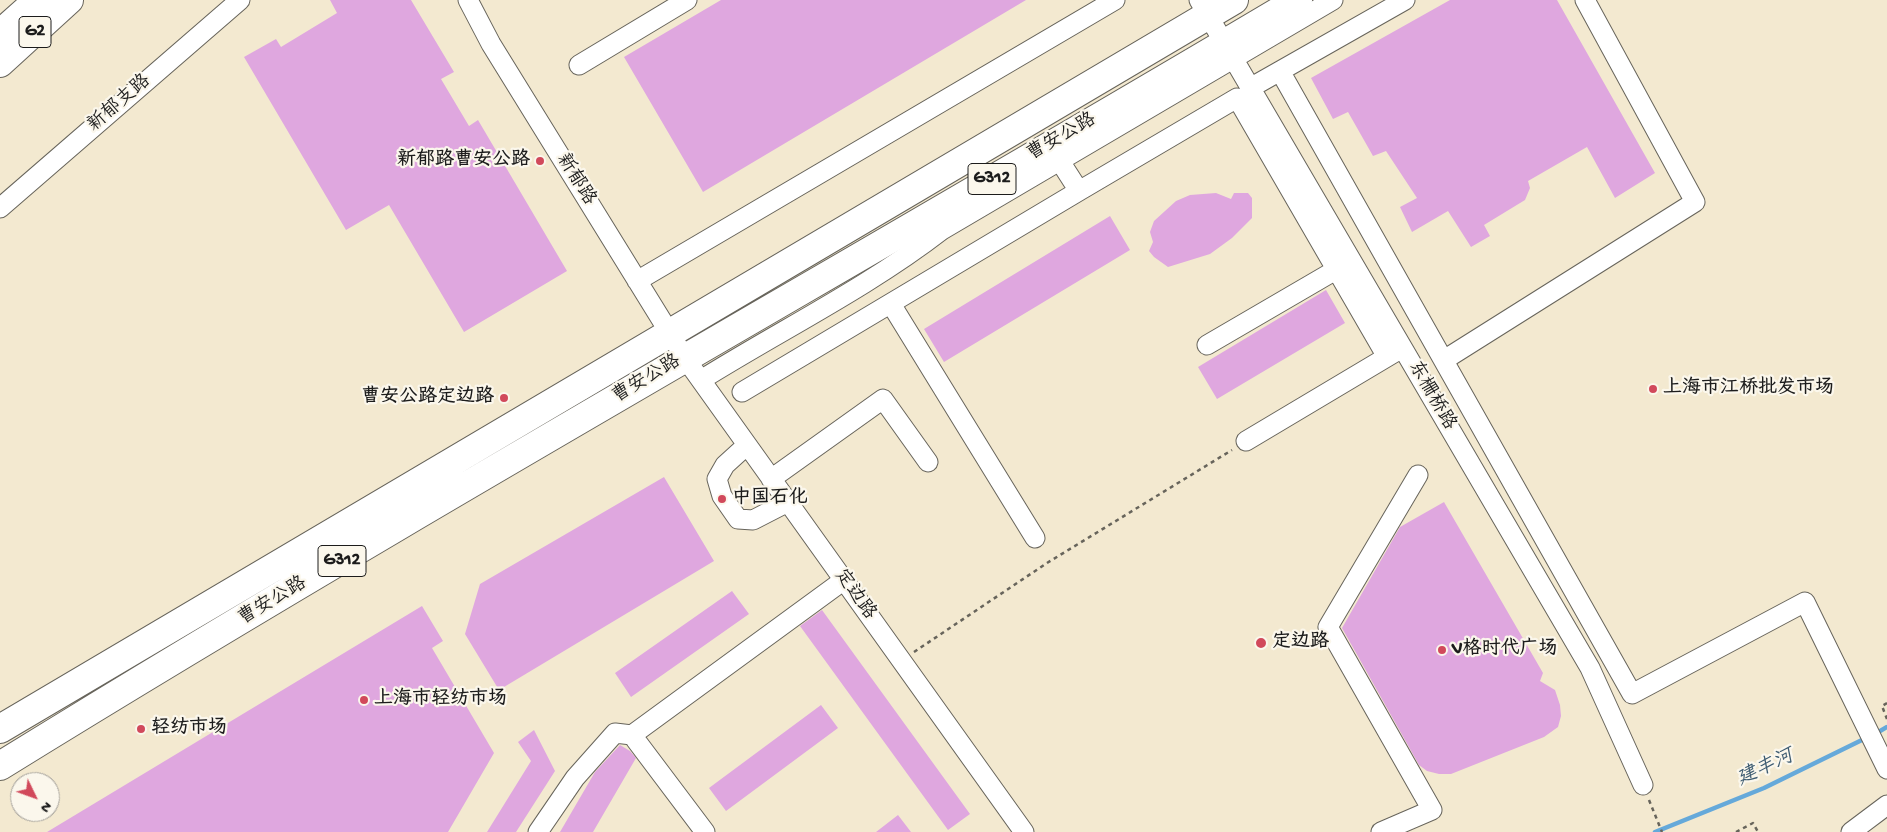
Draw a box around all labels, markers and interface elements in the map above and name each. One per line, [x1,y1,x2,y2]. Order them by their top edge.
road number: G2 [19,16,51,48]
street label: 新郁支路 [84,70,156,138]
street label: 曹安公路 [1023,109,1101,167]
place label: 新郁路曹安公路 [397,150,530,172]
street label: 新郁路 [550,150,600,210]
marker: 新郁路曹安公路 [534,155,546,167]
road number: G312 [968,163,1016,194]
street label: 曹安公路 [609,351,685,409]
street label: 东栅桥路 [1402,357,1460,435]
place label: 上海市江桥批发市场 [1663,378,1834,400]
marker: 上海市江桥批发市场 [1647,383,1659,395]
place label: 曹安公路定边路 [361,387,494,409]
marker: 曹安公路定边路 [498,392,510,404]
place label: 中国石化 [732,488,808,510]
marker: 中国石化 [716,493,728,505]
road number: G312 [318,546,366,576]
street label: 定边路 [828,565,880,625]
street label: 曹安公路 [235,573,311,631]
place label: 定边路 [1272,632,1329,654]
marker: 定边路 [1254,636,1268,650]
place label: V格时代广场 [1452,639,1558,661]
marker: V格时代广场 [1436,644,1448,656]
place label: 上海市轻纺市场 [374,689,507,711]
marker: 上海市轻纺市场 [358,694,370,706]
place label: 轻纺市场 [151,718,227,740]
marker: 轻纺市场 [135,723,147,735]
water label: 建丰河 [1734,745,1798,793]
north arrow [10,772,60,822]
text: N [36,798,55,816]

